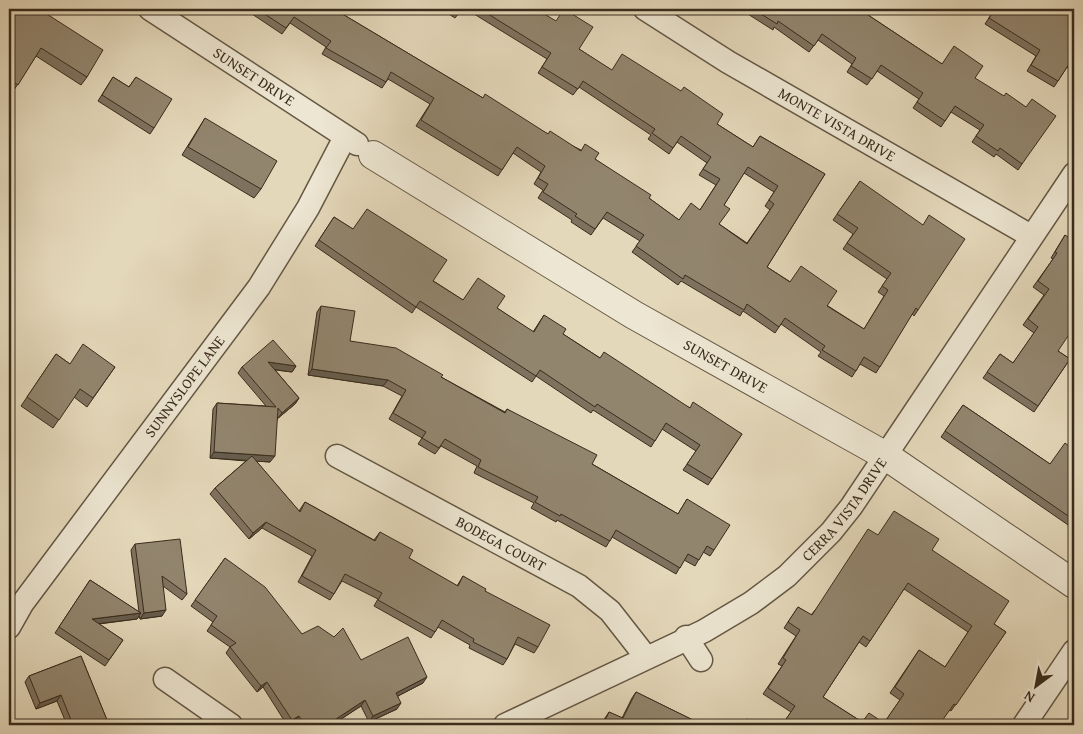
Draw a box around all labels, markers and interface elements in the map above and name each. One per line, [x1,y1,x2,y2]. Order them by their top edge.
street label: SUNSET DRIVE [209,42,299,111]
street label: MONTE VISTA DRIVE [775,82,900,166]
street label: SUNNYSLOPE LANE [139,331,229,441]
street label: SUNSET DRIVE [680,334,772,398]
street label: CERRA VISTA DRIVE [797,453,892,566]
street label: BODEGA COURT [452,511,550,577]
north arrow [1010,662,1060,712]
text: N [1019,686,1038,708]

